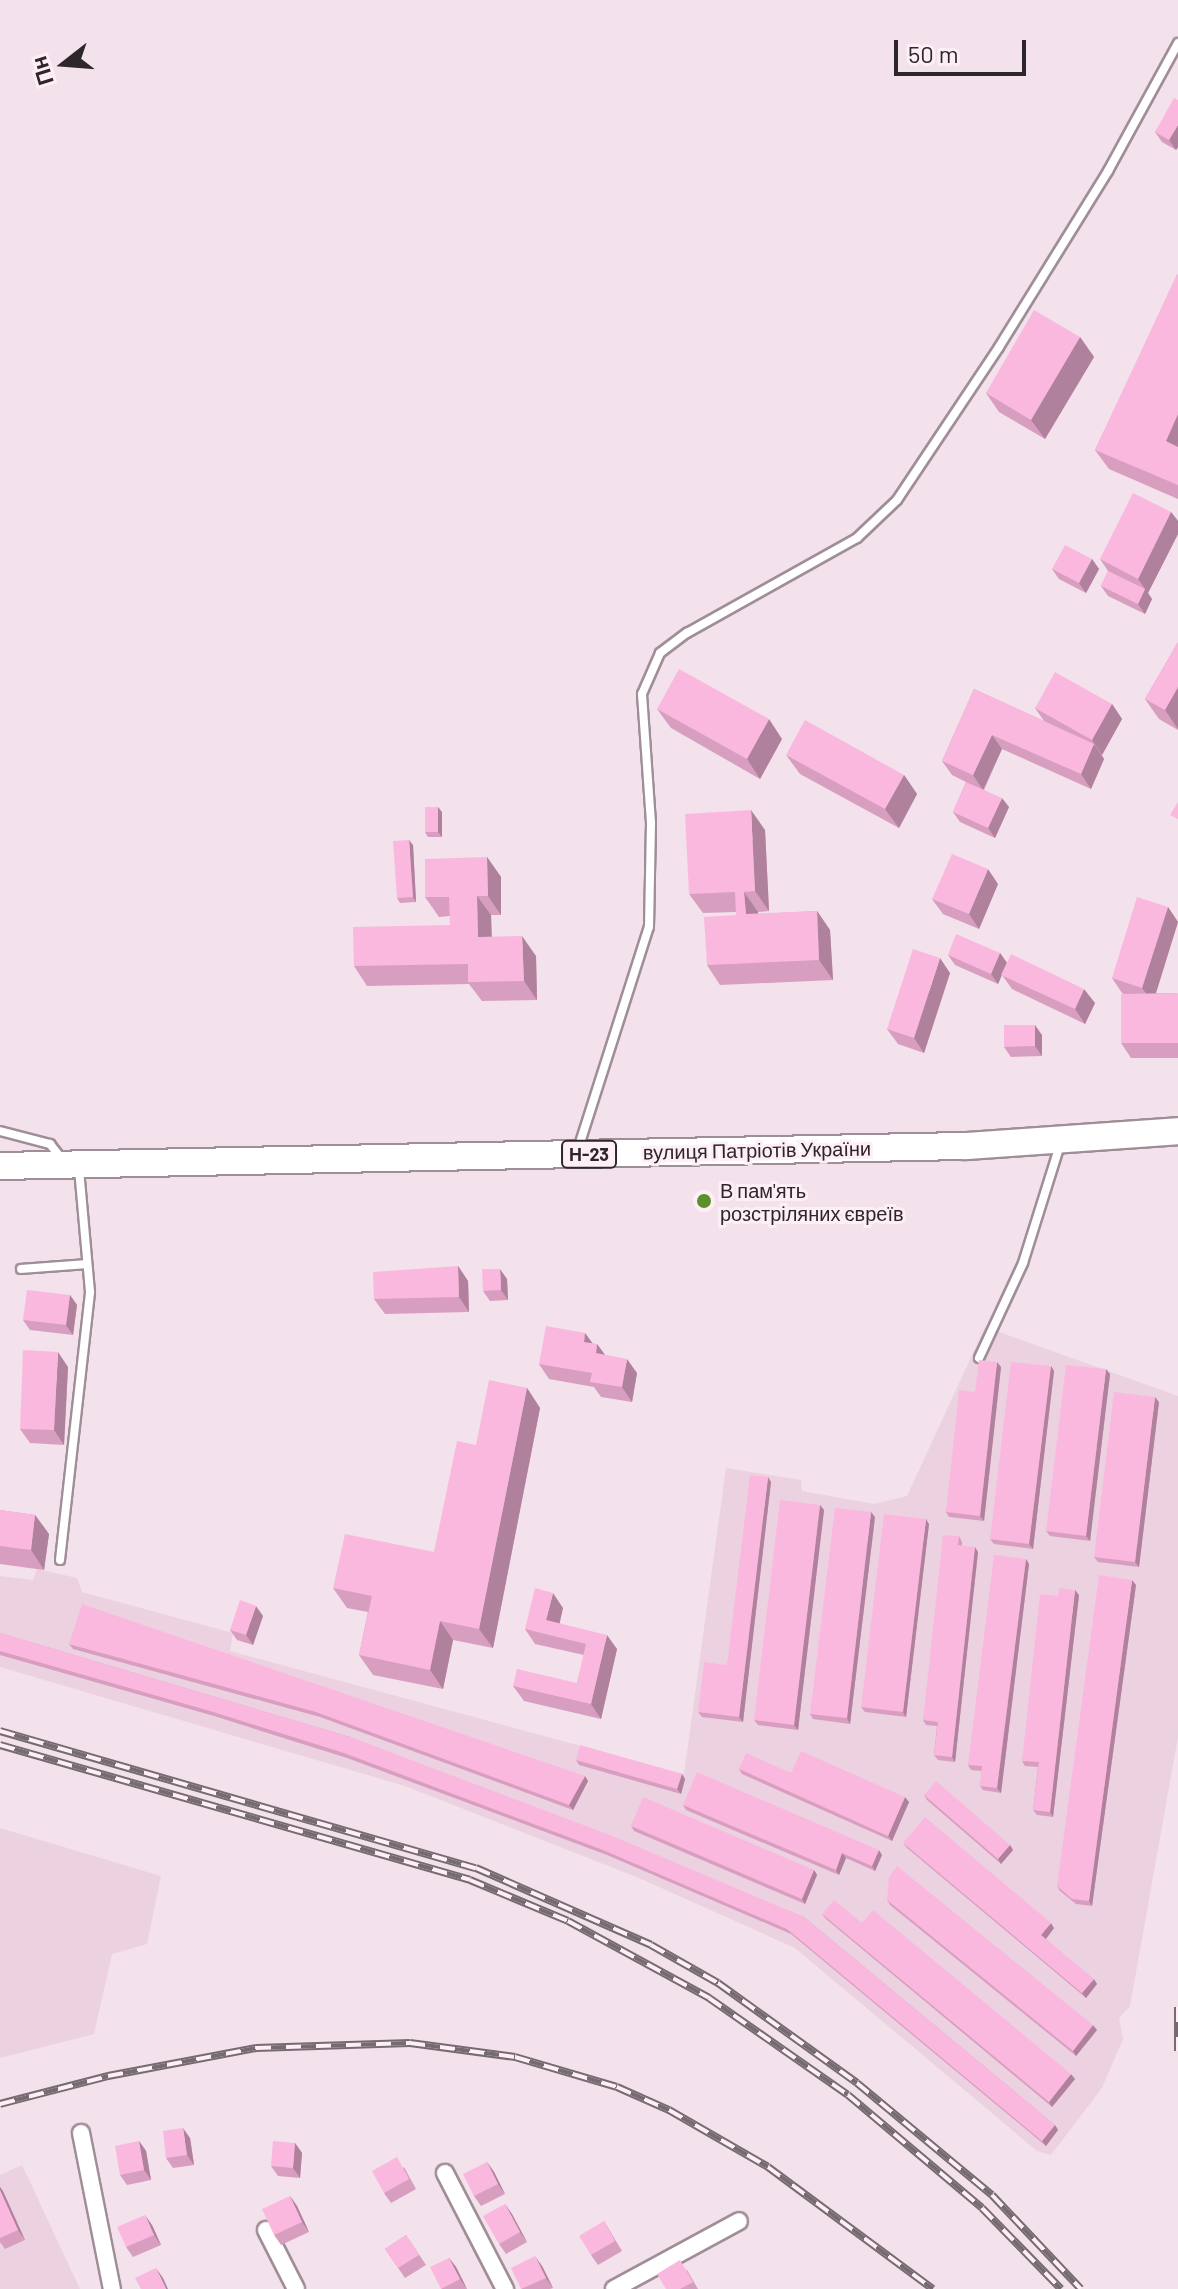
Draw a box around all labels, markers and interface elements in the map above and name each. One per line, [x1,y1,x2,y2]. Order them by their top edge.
north arrow [24,24,104,104]
scale bar [898,24,1030,74]
text: 50 m [908,39,959,68]
text: Пн [24,53,58,89]
street label: вулиця Патріотів України [643,1136,871,1164]
road number: Н-23 [561,1140,617,1168]
place label: В пам'ять розстріляних євреїв [720,1178,904,1225]
marker: В пам'ять розстріляних євреїв [695,1192,713,1210]

